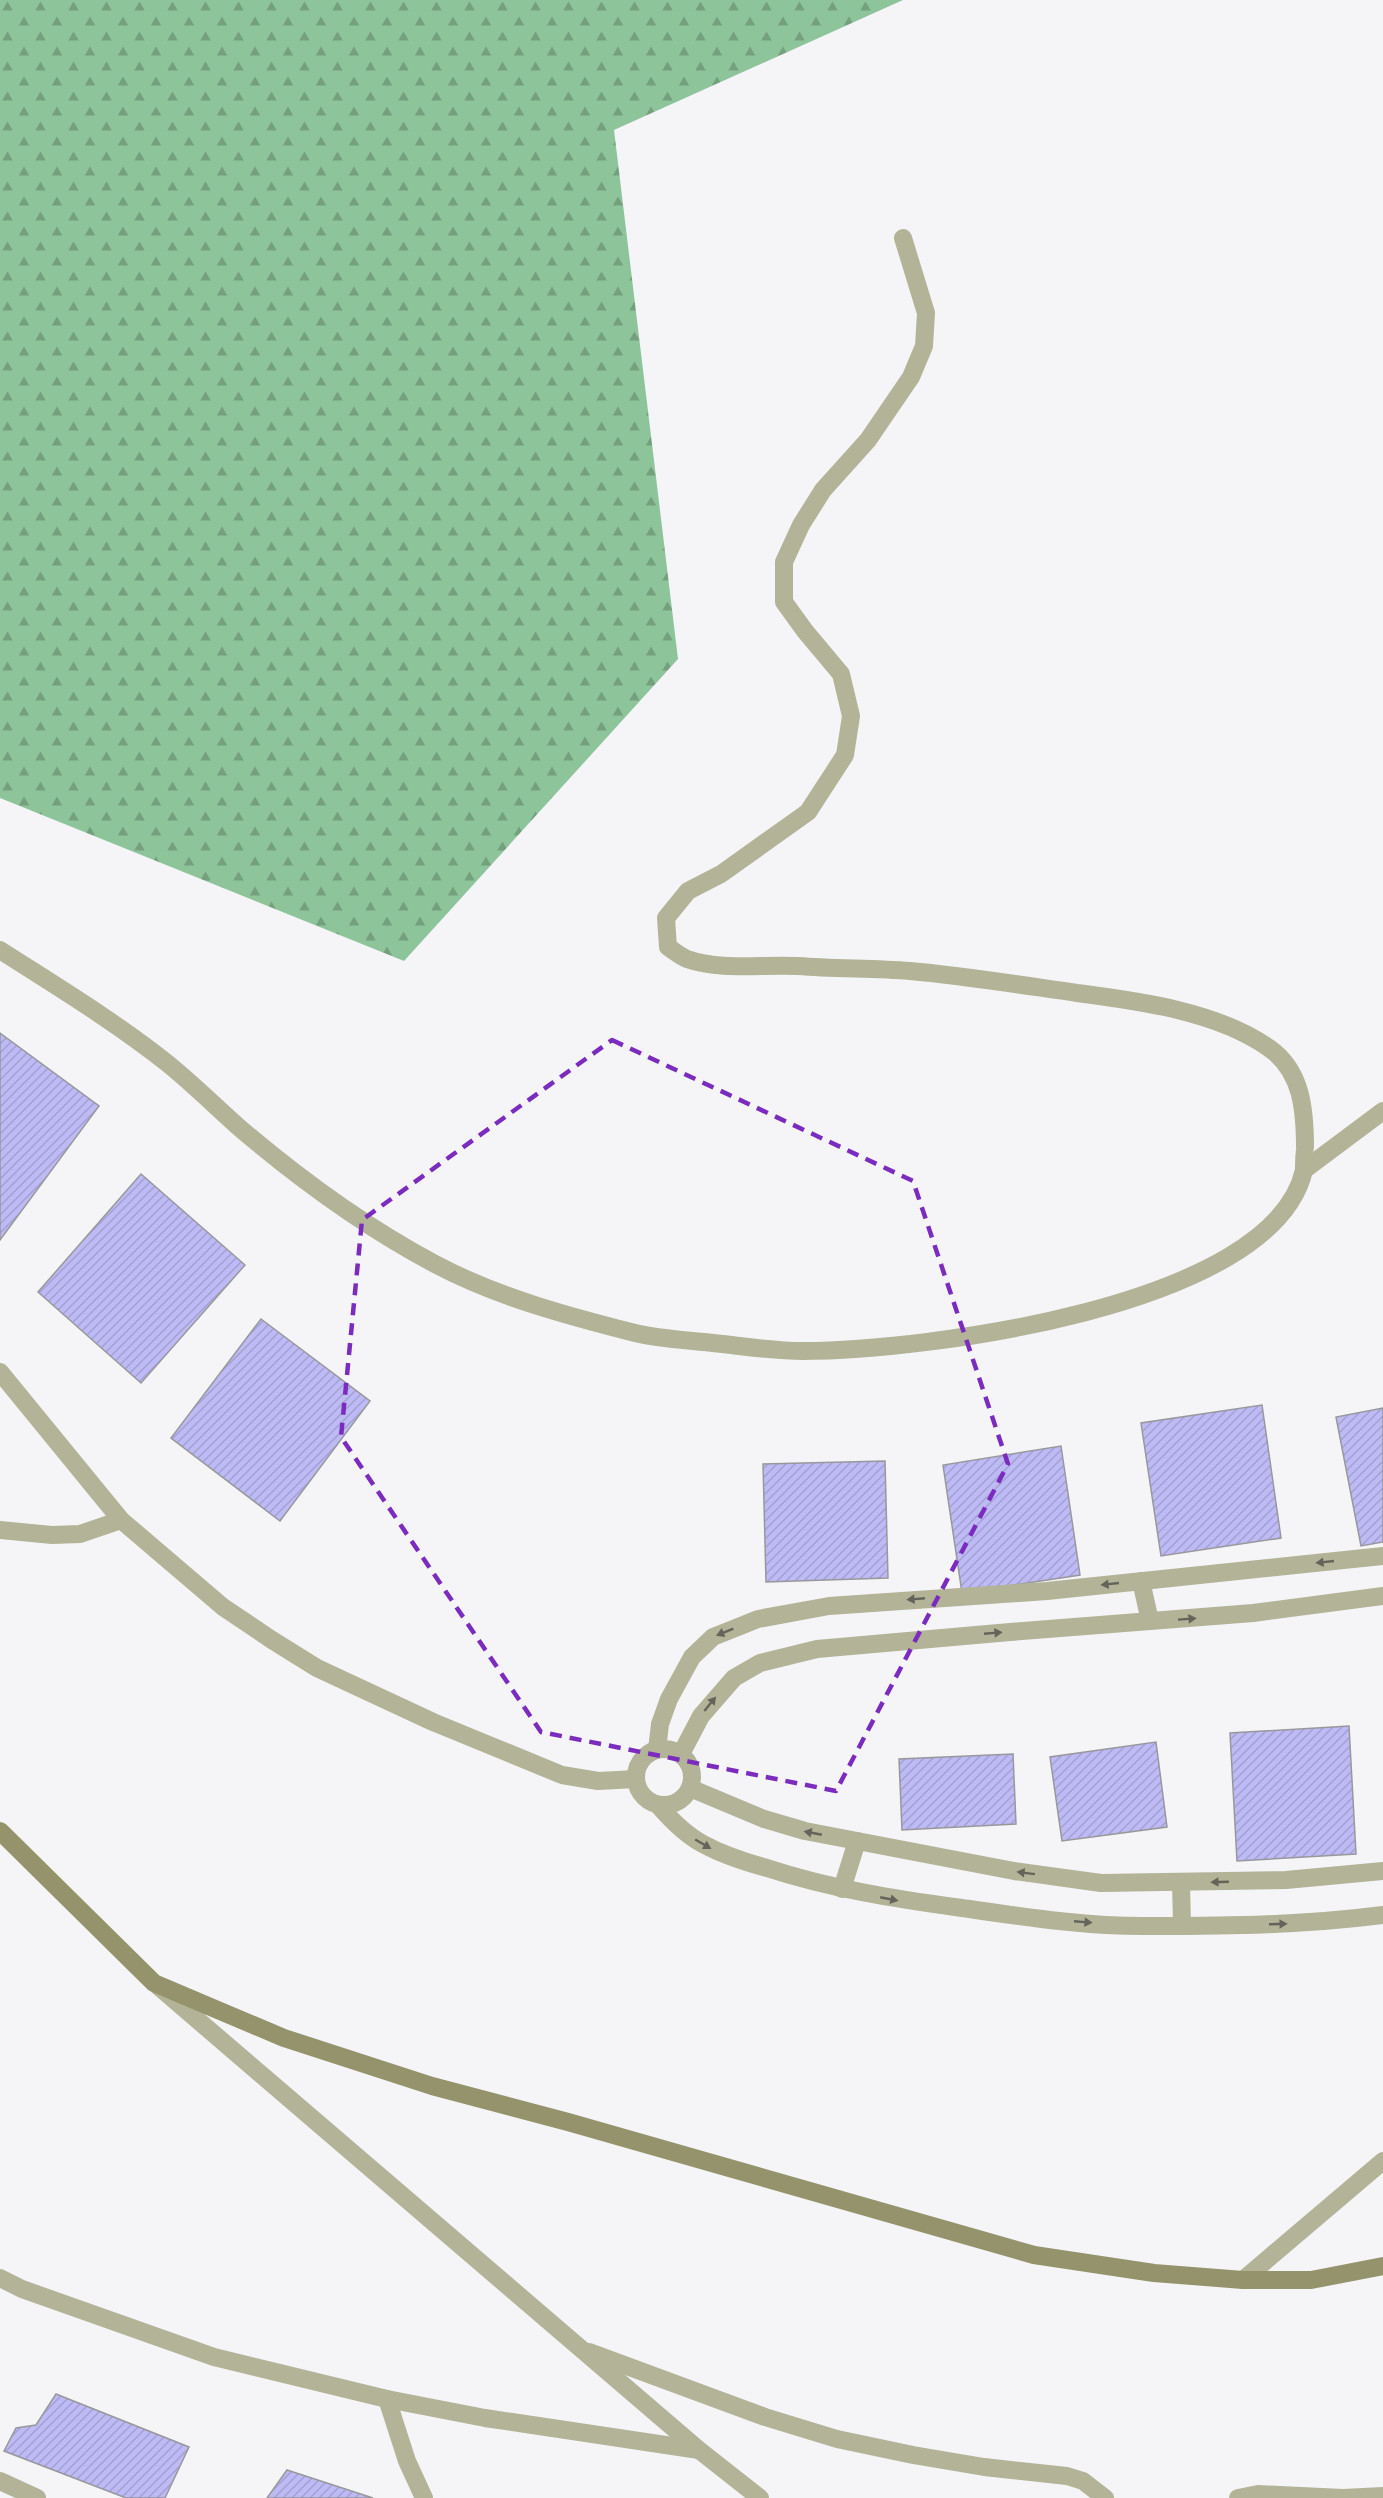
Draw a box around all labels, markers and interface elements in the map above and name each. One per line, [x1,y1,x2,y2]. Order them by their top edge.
one-way arrow [1315,1557,1334,1567]
one-way arrow [1100,1579,1119,1589]
one-way arrow [906,1594,925,1604]
one-way arrow [1178,1614,1197,1623]
one-way arrow [715,1627,733,1637]
one-way arrow [983,1628,1002,1638]
one-way arrow [704,1696,717,1712]
one-way arrow [804,1828,823,1837]
one-way arrow [695,1838,711,1849]
one-way arrow [1016,1868,1035,1878]
one-way arrow [1210,1877,1229,1886]
one-way arrow [880,1895,899,1904]
one-way arrow [1074,1917,1093,1927]
one-way arrow [1268,1919,1287,1928]

